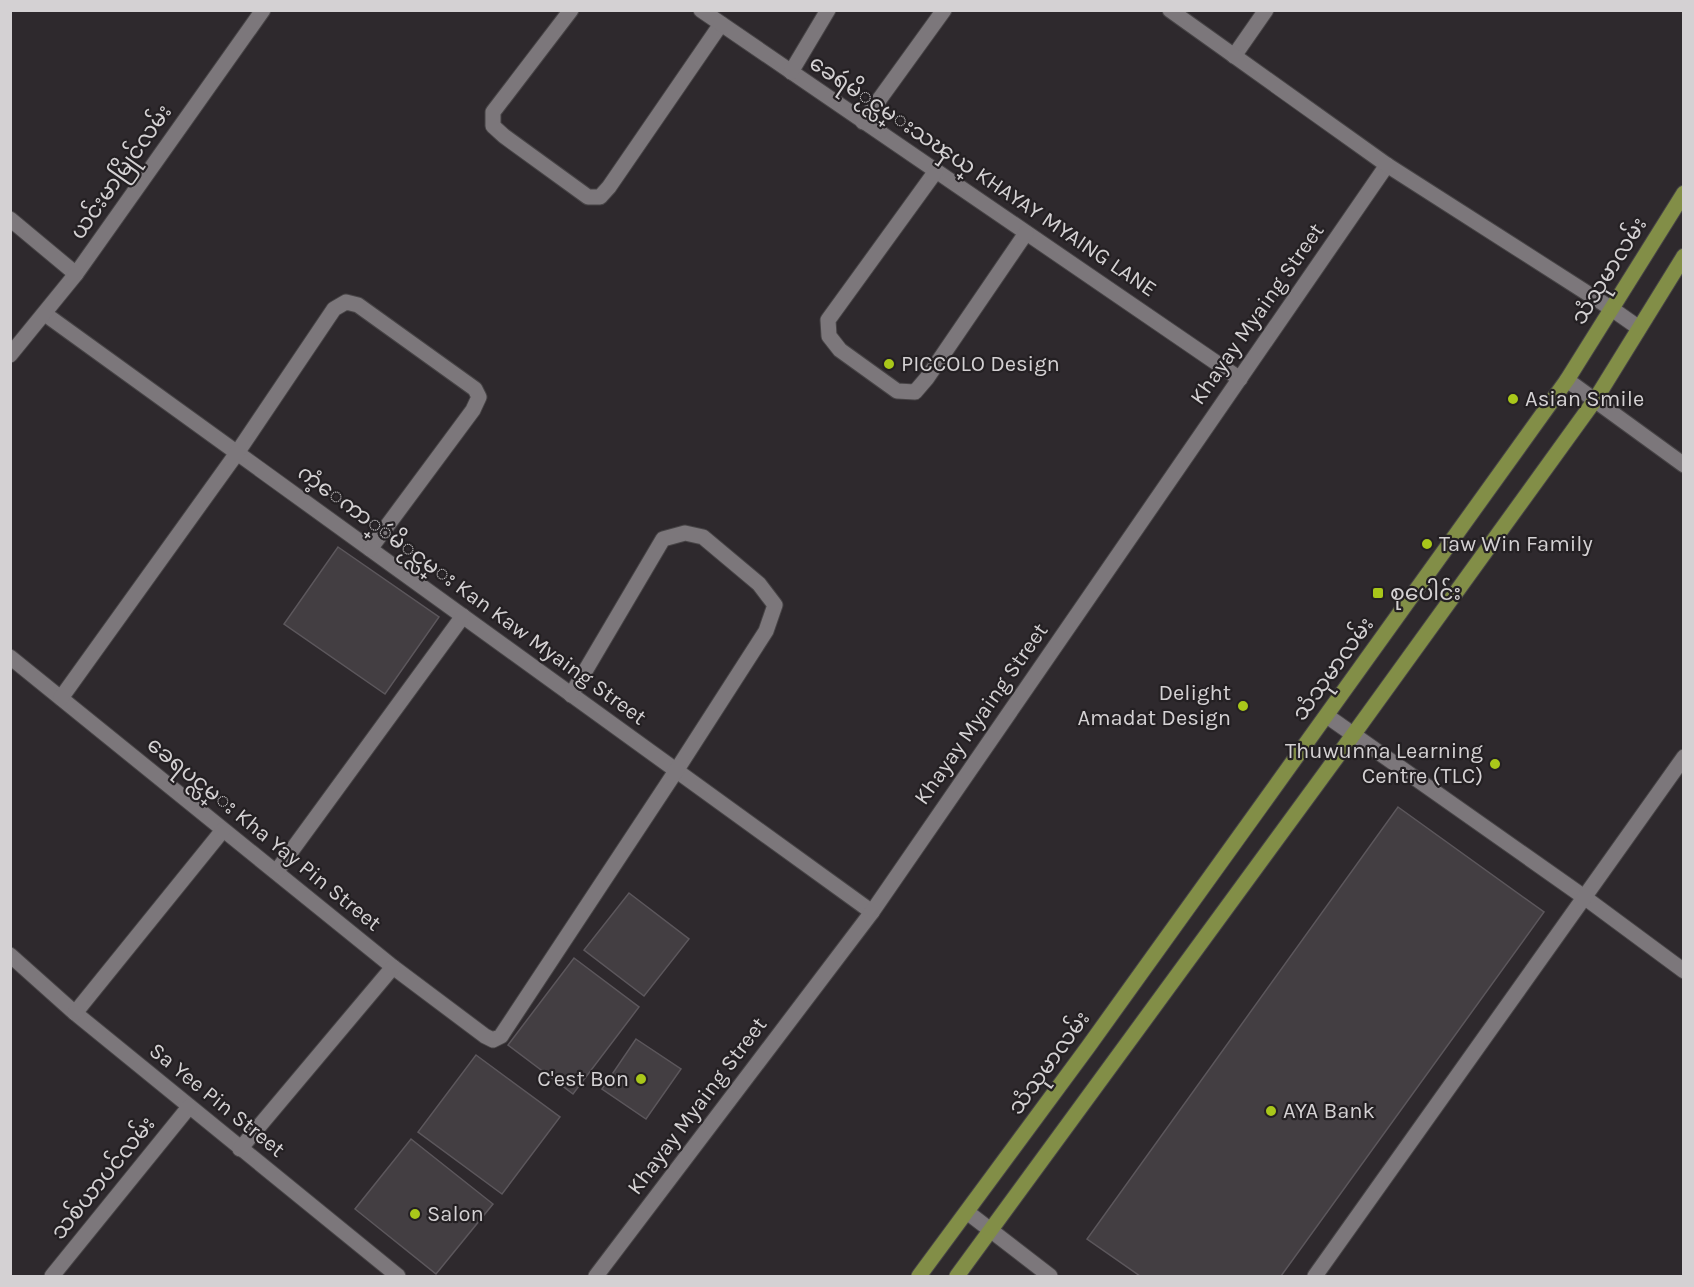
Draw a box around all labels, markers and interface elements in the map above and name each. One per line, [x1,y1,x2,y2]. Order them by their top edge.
street label: ခေရဴမိႂင္လမ္းသၾယ္ KHAYAY MYAING LANE [802,47,1163,306]
street label: ယင်းမာမြိုင်လမ်း [62,98,180,247]
street label: သံသုမာလမ်း [1563,211,1656,332]
street label: Khayay Myaing Street [1185,218,1329,410]
place label: PICCOLO Design [901,351,1060,377]
marker: PICCOLO Design [882,357,896,371]
place label: Asian Smile [1525,386,1644,412]
marker: Asian Smile [1506,392,1520,406]
street label: ကံ့ေကာ္ဴမိႂင္လမ္း Kan Kaw Myaing Street [290,457,653,734]
place label: Taw Win Family [1439,531,1593,557]
marker: Taw Win Family [1420,537,1434,551]
place label: စုပေါင်း [1390,577,1461,610]
marker: စုပေါင်း [1371,586,1385,600]
street label: သံသုမာလမ်း [1284,610,1383,728]
street label: Khayay Myaing Street [909,618,1053,810]
place label: Delight Amadat Design [1077,680,1231,731]
marker: Delight Amadat Design [1236,699,1250,713]
street label: ခေရပင္လမ္း Kha Yay Pin Street [139,732,386,940]
place label: Thuwunna Learning Centre (TLC) [1285,738,1484,789]
marker: Thuwunna Learning Centre (TLC) [1488,757,1502,771]
street label: သံသုမာလမ်း [1000,1004,1099,1122]
street label: Khayay Myaing Street [622,1012,772,1200]
street label: Sa Yee Pin Street [144,1037,290,1163]
place label: C'est Bon [537,1066,629,1092]
marker: C'est Bon [634,1072,648,1086]
place label: AYA Bank [1283,1098,1375,1124]
marker: AYA Bank [1264,1104,1278,1118]
street label: သစ်ယာပင်လမ်း [43,1109,161,1245]
place label: Salon [427,1201,484,1227]
marker: Salon [408,1207,422,1221]

